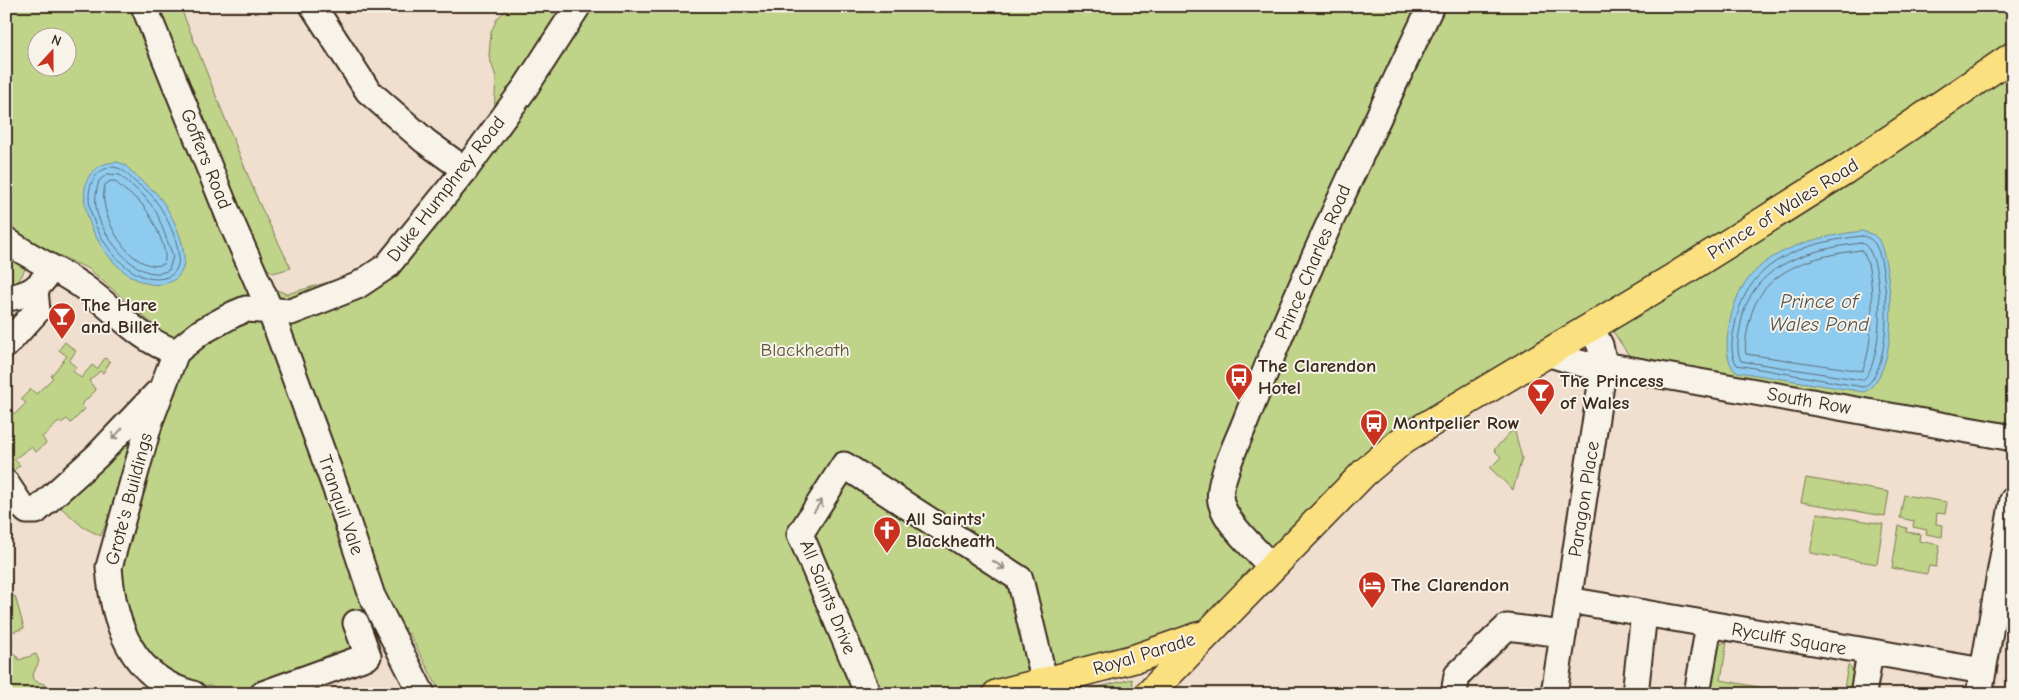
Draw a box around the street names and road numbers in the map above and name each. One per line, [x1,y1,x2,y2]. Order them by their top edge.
street label: Goffers Road [176,106,236,212]
street label: Duke Humphrey Road [382,112,510,266]
street label: Prince of Wales Road [1704,154,1862,264]
street label: Prince Charles Road [1270,181,1356,343]
street label: South Row [1765,383,1853,419]
street label: Grote's Buildings [101,430,157,567]
street label: Paragon Place [1564,440,1604,558]
street label: Tranquil Vale [314,452,368,558]
street label: All Saints Drive [795,537,861,657]
street label: Ryculff Square [1730,618,1848,660]
street label: Royal Parade [1090,628,1198,680]

